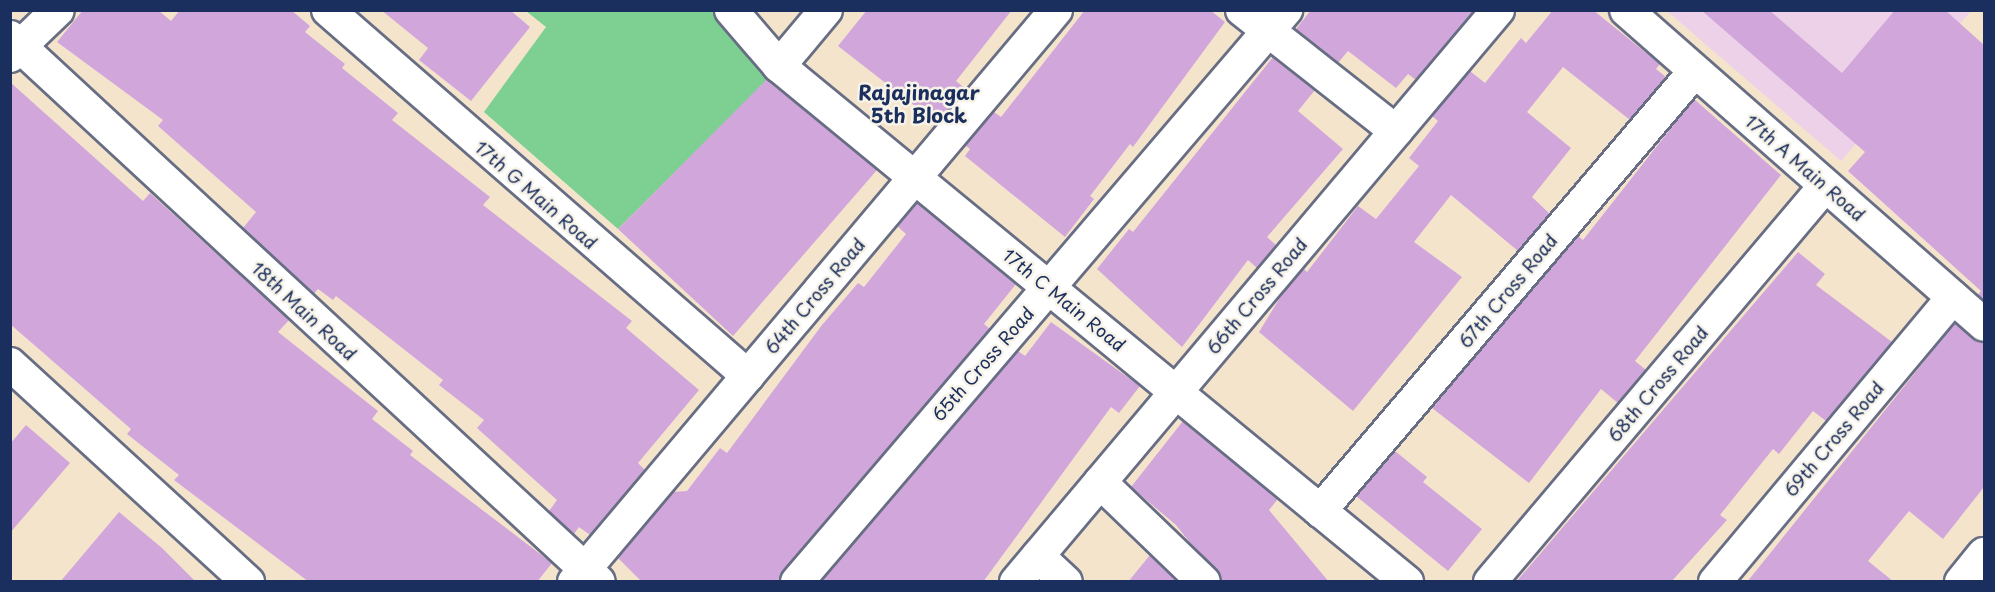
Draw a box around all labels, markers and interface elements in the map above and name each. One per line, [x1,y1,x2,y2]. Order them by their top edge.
district label: Rajajinagar 5th Block [858,81,980,128]
street label: 17th A Main Road [1740,109,1870,227]
street label: 17th G Main Road [470,136,602,254]
street label: 67th Cross Road [1454,230,1562,352]
street label: 66th Cross Road [1202,233,1312,359]
street label: 64th Cross Road [760,234,870,358]
street label: 17th C Main Road [997,243,1131,357]
street label: 18th Main Road [247,257,361,365]
street label: 65th Cross Road [928,302,1038,426]
street label: 68th Cross Road [1603,322,1713,446]
street label: 69th Cross Road [1780,377,1888,501]

